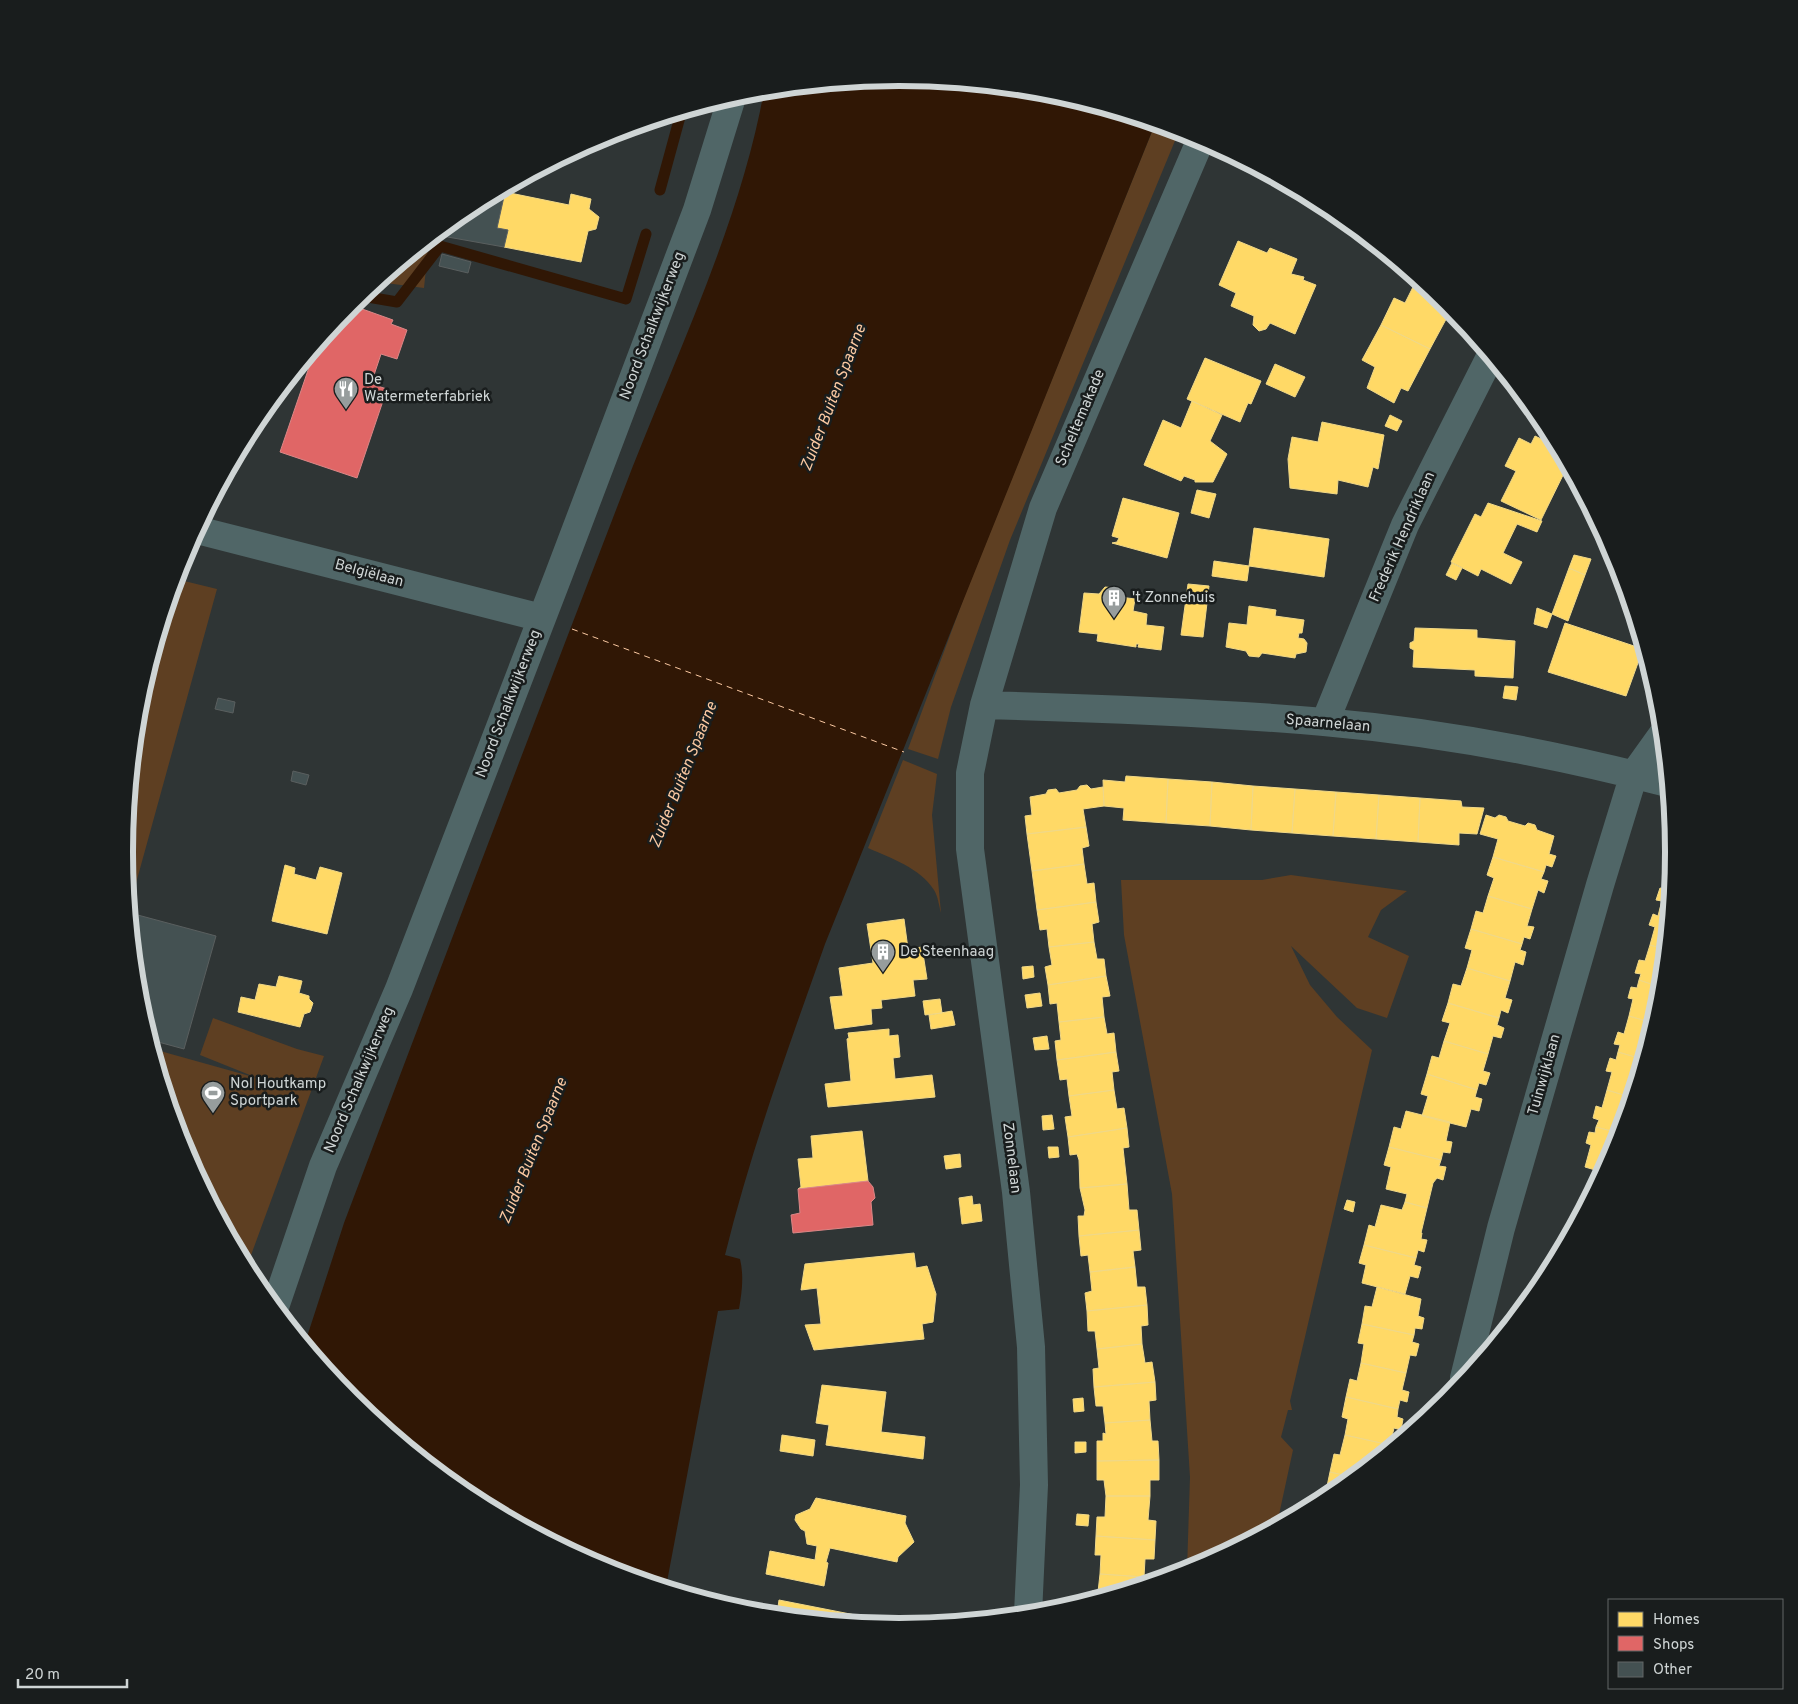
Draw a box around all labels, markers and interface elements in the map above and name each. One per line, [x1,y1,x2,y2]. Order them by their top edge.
street label: Noord Schalkwijkerweg [616,249,690,403]
water label: Zuider Buiten Spaarne [797,321,871,474]
street label: Scheltemakade [1052,367,1110,469]
place label: De Watermeterfabriek [364,371,491,407]
restaurant icon: De Watermeterfabriek [333,376,359,410]
street label: Frederik Hendriklaan [1366,469,1440,605]
street label: Belgiëlaan [332,556,406,592]
building icon: 't Zonnehuis [1101,585,1127,619]
place label: 't Zonnehuis [1132,589,1215,608]
street label: Noord Schalkwijkerweg [472,627,546,781]
water label: Zuider Buiten Spaarne [646,698,723,851]
street label: Spaarnelaan [1285,711,1371,737]
building icon: De Steenhaag [870,939,896,973]
place label: De Steenhaag [900,943,994,962]
street label: Noord Schalkwijkerweg [321,1004,399,1156]
street label: Tuinwijklaan [1524,1032,1566,1118]
water label: Zuider Buiten Spaarne [496,1074,573,1227]
place label: Nol Houtkamp Sportpark [230,1075,326,1111]
sports icon: Nol Houtkamp Sportpark [200,1080,226,1114]
street label: Zonnelaan [997,1121,1025,1195]
legend [1608,1599,1783,1689]
text: Homes [1653,1611,1700,1630]
text: Shops [1653,1636,1694,1655]
scale bar [18,1656,126,1688]
text: Other [1653,1661,1692,1680]
text: 20 m [25,1666,60,1685]

